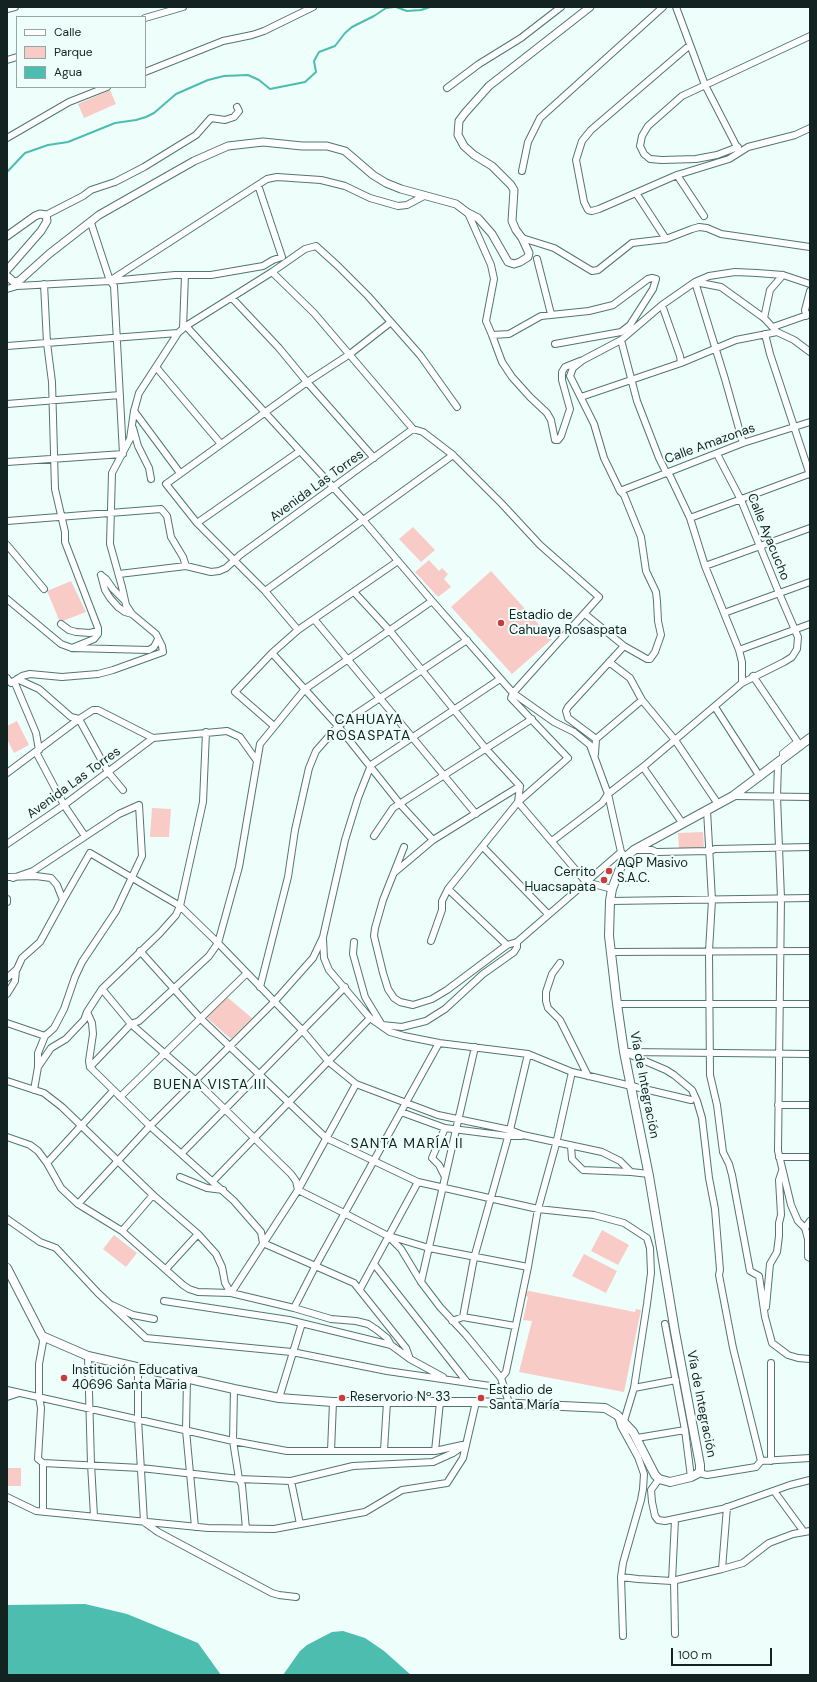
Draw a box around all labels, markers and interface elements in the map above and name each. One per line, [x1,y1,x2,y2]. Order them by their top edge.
legend [16,16,146,88]
text: Calle [54,24,81,40]
text: Parque [54,44,93,60]
text: Agua [54,64,82,80]
street label: Calle Amazonas [663,420,757,468]
street label: Avenida Las Torres [267,447,367,525]
street label: Calle Ayacucho [743,491,793,583]
place label: Estadio de Cahuaya Rosaspata [509,608,627,639]
marker: Estadio de Cahuaya Rosaspata [496,618,506,628]
district label: CAHUAYA ROSASPATA [327,712,411,744]
street label: Avenida Las Torres [24,744,124,822]
place label: AQP Masivo S.A.C. [617,856,688,887]
place label: Cerrito Huacsapata [524,865,596,896]
marker: AQP Masivo S.A.C. [604,866,614,876]
marker: Cerrito Huacsapata [599,875,609,885]
street label: Vía de Integración [626,1030,662,1140]
district label: BUENA VISTA III [153,1077,267,1093]
district label: SANTA MARÍA II [350,1136,464,1152]
street label: Vía de Integración [683,1349,719,1459]
place label: Institución Educativa 40696 Santa Maria [72,1363,198,1394]
marker: Institución Educativa 40696 Santa Maria [59,1373,69,1383]
place label: Estadio de Santa María [489,1383,559,1414]
place label: Reservorio Nº 33 [350,1390,451,1406]
marker: Reservorio Nº 33 [337,1393,347,1403]
marker: Estadio de Santa María [476,1393,486,1403]
scale bar [673,1640,774,1666]
text: 100 m [678,1647,712,1663]

